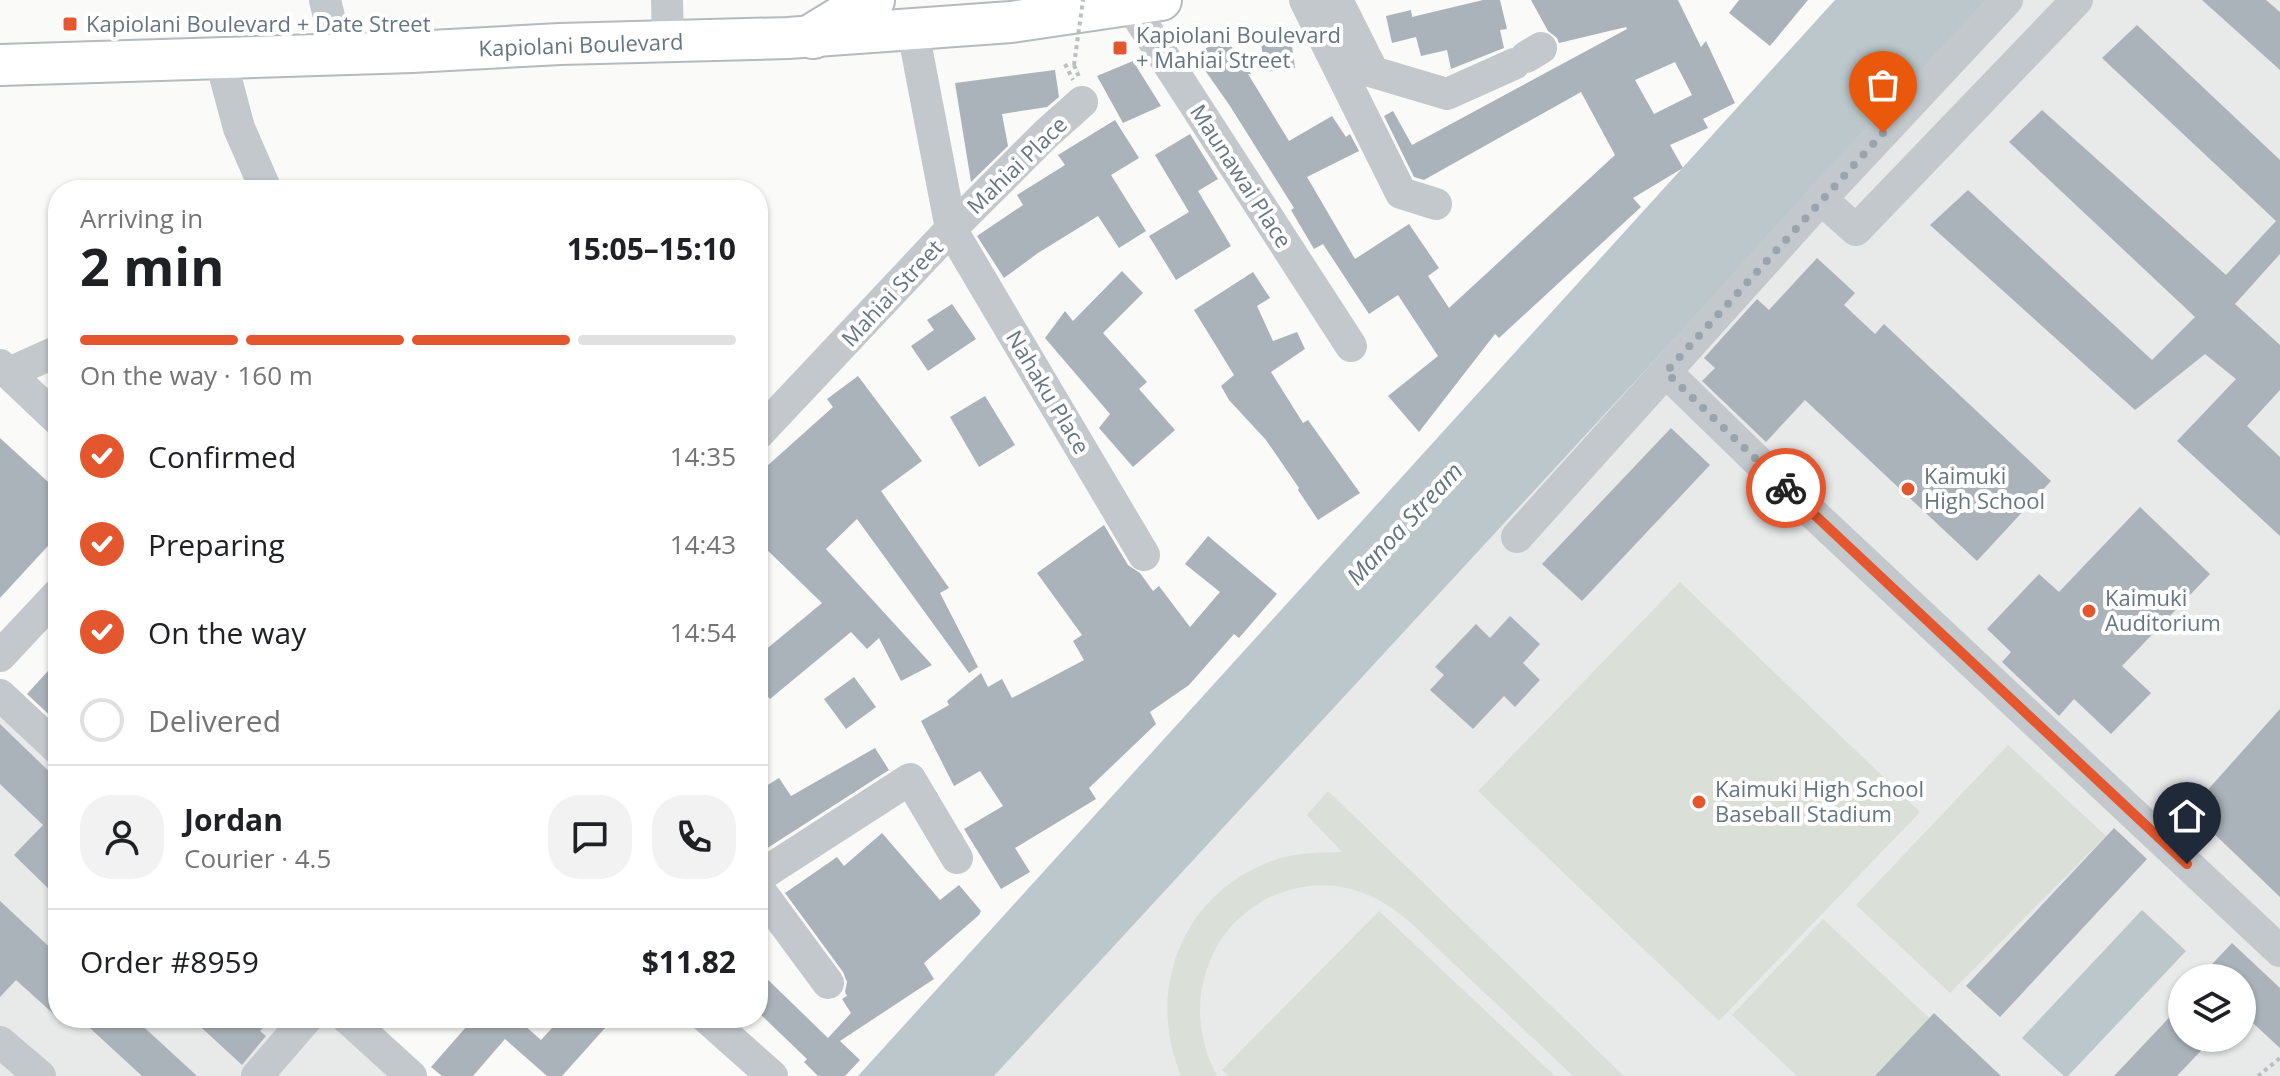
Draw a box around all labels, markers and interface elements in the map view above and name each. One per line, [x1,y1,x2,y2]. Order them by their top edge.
place label: Kapiolani Boulevard + Date Street [86,8,431,38]
marker: Kapiolani Boulevard + Date Street [61,15,79,33]
place label: Kapiolani Boulevard + Mahiai Street [1136,19,1341,74]
street label: Kapiolani Boulevard [478,25,684,63]
marker: Kapiolani Boulevard + Mahiai Street [1111,39,1129,57]
pin [1849,51,1917,133]
icon: bag [1861,63,1905,107]
street label: Maunawai Place [1184,98,1300,253]
street label: Mahiai Place [960,109,1073,220]
text: Arriving in [80,200,203,236]
text: 15:05–15:10 [567,228,736,269]
text: 2 min [80,230,224,301]
street label: Mahiai Street [834,232,949,352]
street label: Nahaku Place [1000,324,1098,459]
text: On the way · 160 m [80,357,313,393]
icon: check [80,434,124,478]
text: Confirmed [148,436,296,477]
text: 14:35 [670,438,736,474]
courier [1746,448,1826,528]
water label: Manoa Stream [1338,454,1469,592]
place label: Kaimuki High School [1924,460,2045,515]
icon: bike [1764,466,1808,510]
marker: Kaimuki High School [1899,480,1917,498]
icon: check [80,522,124,566]
text: Preparing [148,524,285,565]
text: 14:43 [670,526,736,562]
place label: Kaimuki Auditorium [2105,582,2221,637]
marker: Kaimuki Auditorium [2080,602,2098,620]
icon: check [80,610,124,654]
text: On the way [148,612,306,653]
text: 14:54 [670,614,736,650]
text: Delivered [148,700,281,741]
place label: Kaimuki High School Baseball Stadium [1715,773,1924,828]
pin [2153,782,2221,864]
marker: Kaimuki High School Baseball Stadium [1690,793,1708,811]
icon: home [2165,794,2209,838]
button: person [80,795,164,879]
button: chat [548,795,632,879]
button: phone [652,795,736,879]
text: Jordan [184,799,283,840]
text: Courier · 4.5 [184,840,331,876]
text: Order #8959 [80,941,259,982]
text: $11.82 [642,941,736,982]
map controls [2168,964,2256,1052]
button: layers [2168,964,2256,1052]

